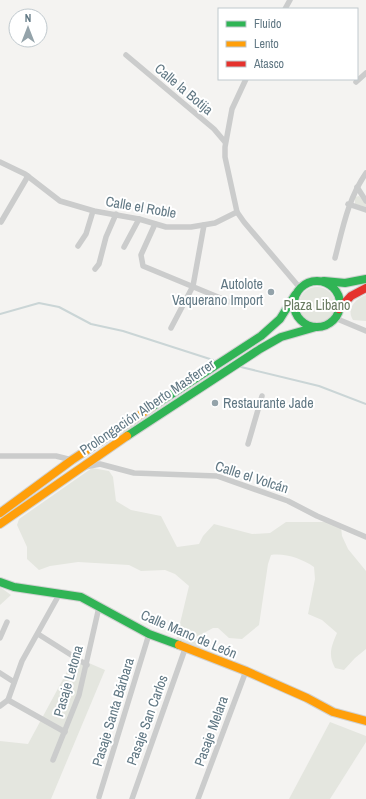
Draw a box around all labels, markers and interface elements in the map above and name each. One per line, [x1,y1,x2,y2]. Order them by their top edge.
north arrow [8,8,48,48]
legend [218,8,358,80]
text: N [25,11,31,25]
text: Fluido [254,16,281,32]
text: Lento [254,36,279,52]
text: Atasco [253,56,284,72]
street label: Calle la Botija [151,59,217,119]
street label: Calle el Roble [104,192,178,222]
place label: Autolote Vaquerano Import [172,275,263,309]
marker: Autolote Vaquerano Import [266,287,276,297]
park label: Plaza Libano [283,296,351,314]
street label: Prolongación Alberto Masferrer [76,355,218,459]
place label: Restaurante Jade [223,394,314,412]
marker: Restaurante Jade [210,398,220,408]
street label: Calle el Volcán [213,457,291,497]
street label: Calle Mano de León [138,606,240,662]
street label: Pasaje Letona [49,643,87,719]
street label: Pasaje Santa Bárbara [88,655,138,768]
street label: Pasaje San Carlos [122,672,172,768]
street label: Pasaje Melara [190,693,232,769]

